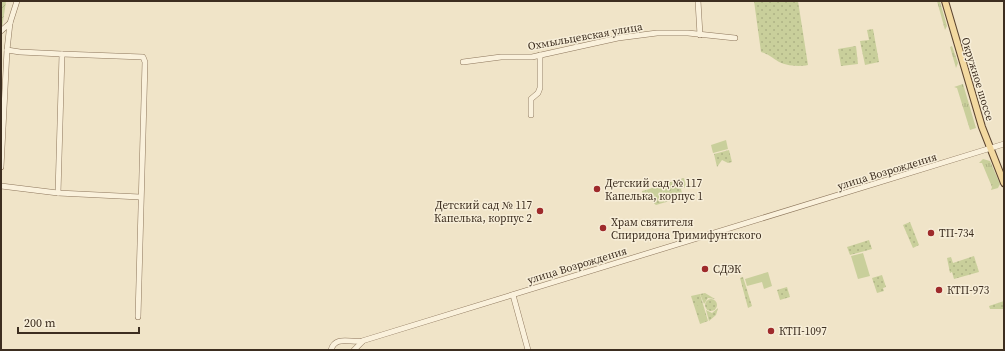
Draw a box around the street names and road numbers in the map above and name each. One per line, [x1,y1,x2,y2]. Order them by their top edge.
street label: Охмыльцевская улица [527,19,644,54]
street label: Окружное шоссе [958,36,997,123]
street label: улица Возрождения [835,149,939,194]
street label: улица Возрождения [525,243,629,288]

